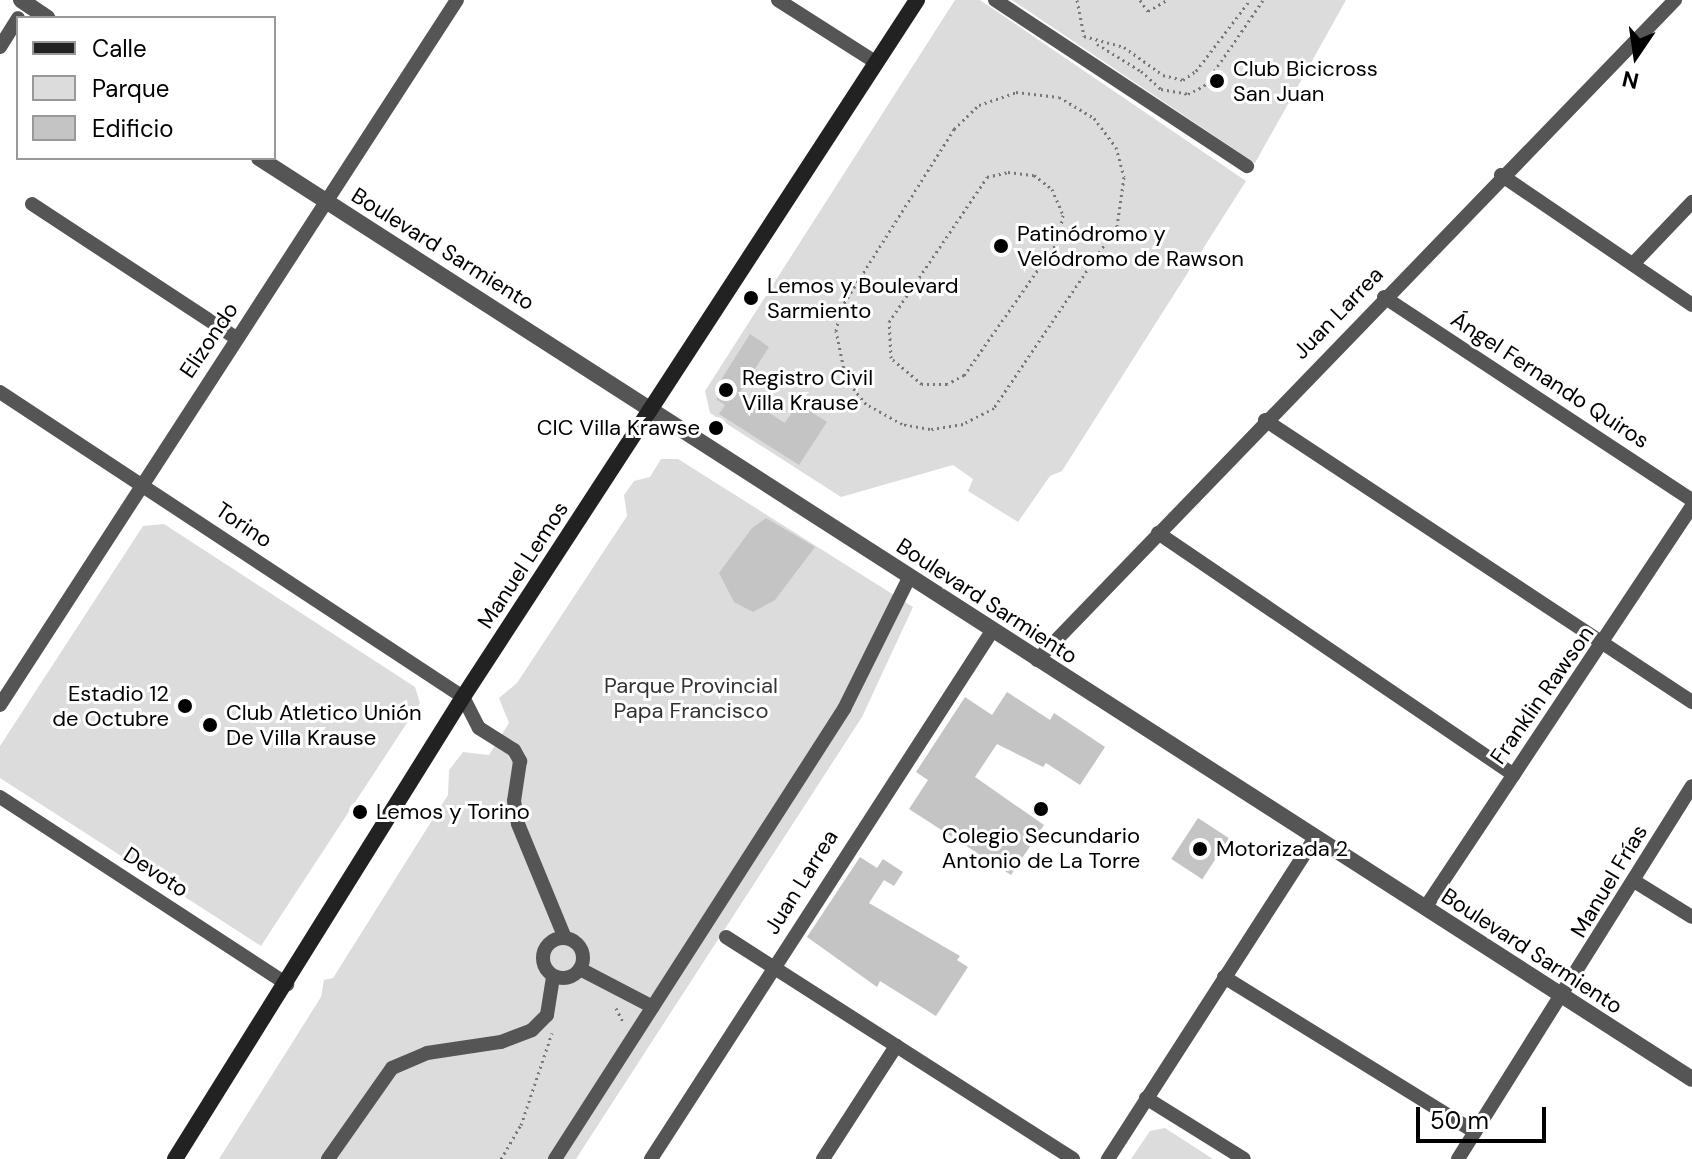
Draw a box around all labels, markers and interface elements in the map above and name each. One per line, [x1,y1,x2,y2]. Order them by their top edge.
legend [16,16,276,160]
north arrow [1596,16,1676,96]
text: Calle [92,33,147,64]
place label: Club Bicicross San Juan [1233,55,1378,106]
text: N [1619,64,1642,96]
marker: Club Bicicross San Juan [1208,72,1226,90]
text: Parque [92,73,169,104]
text: Edificio [92,113,174,144]
street label: Boulevard Sarmiento [347,182,539,316]
place label: Patinódromo y Velódromo de Rawson [1017,220,1244,272]
marker: Patinódromo y Velódromo de Rawson [992,237,1010,255]
street label: Juan Larrea [1288,261,1388,365]
place label: Lemos y Boulevard Sarmiento [767,272,959,324]
marker: Lemos y Boulevard Sarmiento [742,289,760,307]
street label: Elizondo [174,297,244,383]
street label: Ángel Fernando Quiros [1446,306,1654,454]
place label: Registro Civil Villa Krause [742,364,873,416]
marker: Registro Civil Villa Krause [717,381,735,399]
place label: CIC Villa Krawse [537,415,700,441]
marker: CIC Villa Krawse [707,419,725,437]
street label: Manuel Lemos [472,496,574,634]
street label: Torino [211,497,277,553]
street label: Boulevard Sarmiento [892,533,1082,669]
street label: Franklin Rawson [1485,621,1599,769]
park label: Parque Provincial Papa Francisco [604,672,778,724]
place label: Estadio 12 de Octubre [52,680,169,732]
marker: Estadio 12 de Octubre [176,697,194,715]
place label: Club Atletico Unión De Villa Krause [226,699,422,750]
marker: Club Atletico Unión De Villa Krause [201,716,219,734]
place label: Lemos y Torino [376,799,530,825]
marker: Colegio Secundario Antonio de La Torre [1032,800,1050,818]
marker: Lemos y Torino [351,803,369,821]
street label: Manuel Frías [1565,820,1653,942]
place label: Colegio Secundario Antonio de La Torre [942,822,1140,874]
street label: Juan Larrea [759,825,843,939]
place label: Motorizada 2 [1216,836,1348,862]
marker: Motorizada 2 [1191,840,1209,858]
street label: Devoto [119,841,193,903]
street label: Boulevard Sarmiento [1437,883,1627,1019]
scale bar [1420,1091,1550,1141]
text: 50 m [1430,1105,1489,1136]

